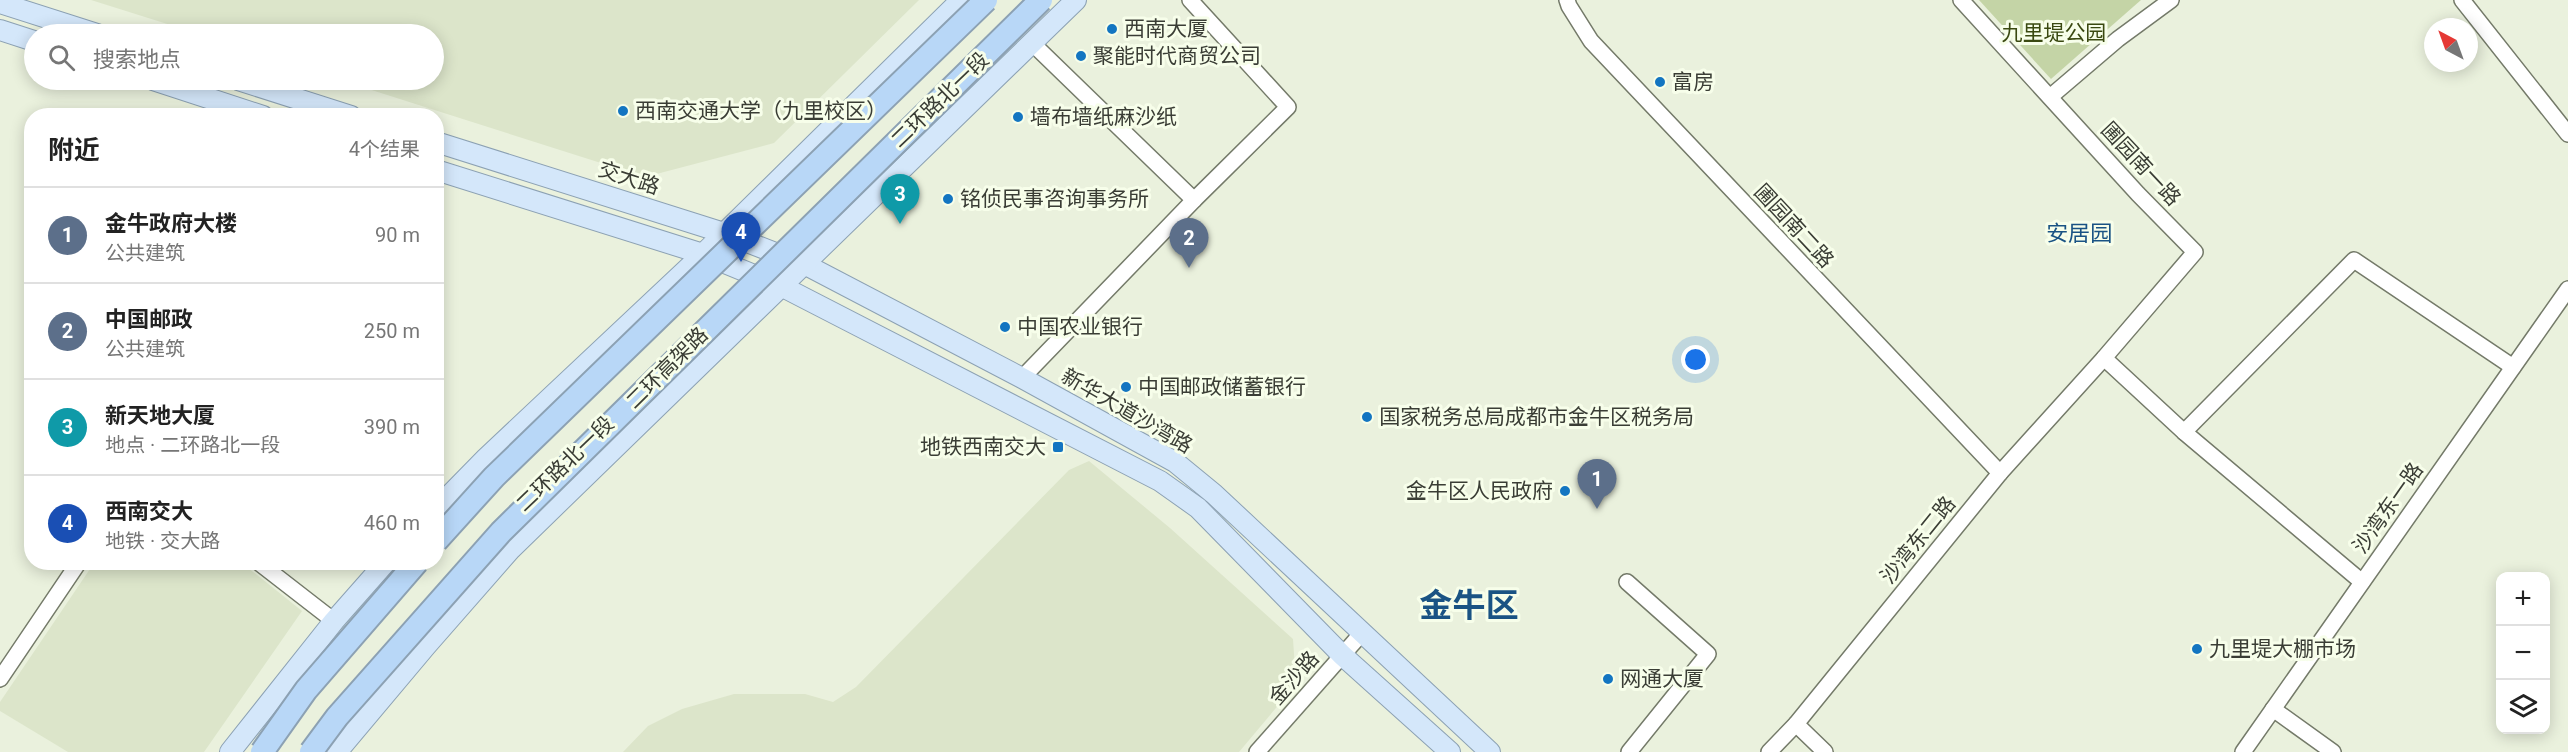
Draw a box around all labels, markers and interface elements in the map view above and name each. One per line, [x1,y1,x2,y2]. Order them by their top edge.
place label: 西南大厦 [1124,17,1208,41]
north arrow [2424,18,2478,72]
park label: 九里堤公园 [2002,21,2107,45]
marker: 西南大厦 [1105,22,1119,36]
search box [24,24,444,90]
icon: search [45,41,78,74]
place label: 聚能时代商贸公司 [1093,44,1261,68]
text: 搜索地点 [93,47,181,72]
street label: 二环路北一段 [886,48,994,152]
marker: 聚能时代商贸公司 [1074,49,1088,63]
place label: 富房 [1672,70,1714,94]
marker: 富房 [1653,75,1667,89]
place label: 西南交通大学（九里校区） [635,99,887,123]
marker: 西南交通大学（九里校区） [616,104,630,118]
place label: 墙布墙纸麻沙纸 [1030,105,1177,129]
marker: 墙布墙纸麻沙纸 [1011,110,1025,124]
street label: 圃园南一路 [2096,117,2186,211]
text: 附近 [48,135,100,165]
text: 4个结果 [349,137,420,161]
street label: 交大路 [595,157,663,199]
pin: 3 [880,174,920,224]
street label: 圃园南二路 [1749,179,1839,273]
place label: 铭侦民事咨询事务所 [960,187,1149,211]
marker: 铭侦民事咨询事务所 [941,192,955,206]
text: 金牛政府大楼 [105,211,237,236]
pin: 4 [722,212,760,262]
pin: 2 [1170,218,1208,268]
district label: 安居园 [2046,221,2112,246]
text: 1 [62,223,73,247]
text: 90 m [375,223,420,247]
text: 公共建筑 [105,241,185,265]
text: 中国邮政 [105,307,193,332]
place label: 中国农业银行 [1017,315,1143,339]
text: 2 [62,319,73,343]
text: 250 m [364,319,420,343]
marker: 中国农业银行 [998,320,1012,334]
street label: 二环高架路 [621,322,713,414]
text: 公共建筑 [105,337,185,361]
your location [1681,345,1710,374]
street label: 新华大道沙湾路 [1057,364,1197,458]
place label: 中国邮政储蓄银行 [1138,375,1306,399]
marker: 中国邮政储蓄银行 [1119,380,1133,394]
text: 新天地大厦 [105,403,215,428]
place label: 国家税务总局成都市金牛区税务局 [1379,405,1694,429]
marker: 国家税务总局成都市金牛区税务局 [1360,410,1374,424]
street label: 二环路北一段 [511,412,619,516]
text: 3 [62,415,73,439]
text: 390 m [364,415,420,439]
text: 地点 · 二环路北一段 [105,433,280,457]
place label: 地铁西南交大 [920,435,1046,459]
marker: 地铁西南交大 [1051,440,1065,454]
street label: 沙湾东一路 [2348,458,2428,558]
pin: 1 [1578,460,1616,509]
place label: 金牛区人民政府 [1406,479,1553,503]
marker: 金牛区人民政府 [1558,484,1572,498]
street label: 沙湾东二路 [1876,492,1960,588]
text: 西南交大 [105,499,193,524]
text: 4 [62,511,73,535]
text: 460 m [364,511,420,535]
text: 地铁 · 交大路 [105,529,220,553]
map controls [2496,572,2550,734]
button: + [2496,572,2550,626]
district label: 金牛区 [1420,586,1519,625]
button: − [2496,626,2550,680]
place label: 九里堤大棚市场 [2209,637,2356,661]
marker: 九里堤大棚市场 [2190,642,2204,656]
street label: 金沙路 [1264,646,1324,710]
place label: 网通大厦 [1620,667,1704,691]
marker: 网通大厦 [1601,672,1615,686]
button: layers [2496,680,2550,734]

